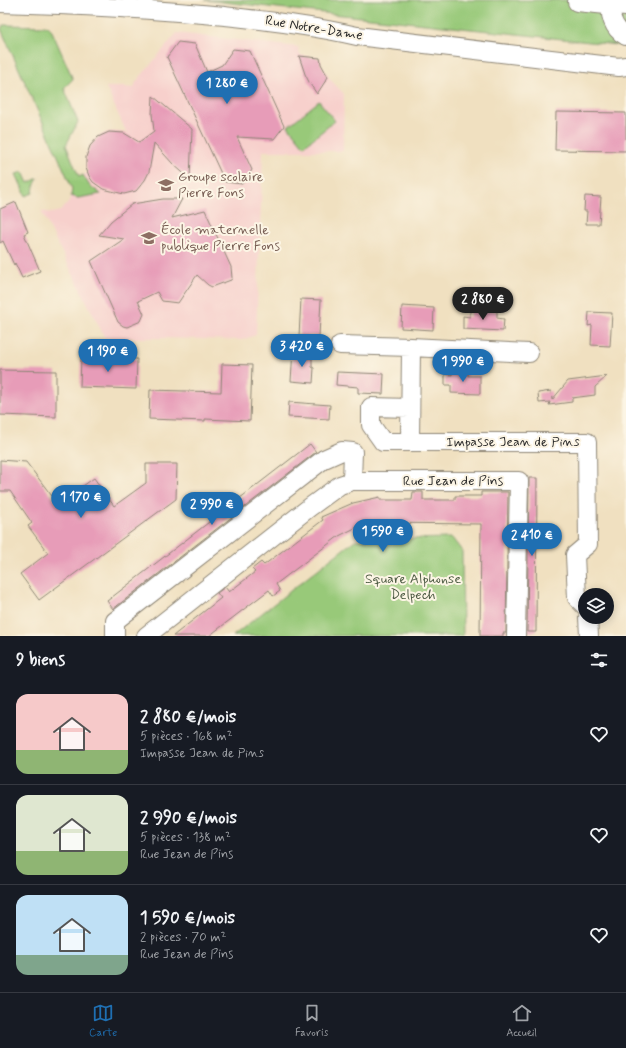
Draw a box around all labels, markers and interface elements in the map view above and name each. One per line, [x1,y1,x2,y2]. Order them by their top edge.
street label: Rue Notre-Dame [264,11,364,45]
pin: 1 280 € [190,71,264,105]
text: 1 280 € [206,75,248,92]
place label: Groupe scolaire Pierre Fons [178,168,264,202]
school or university icon: Groupe scolaire Pierre Fons [157,176,175,194]
place label: École maternelle publique Pierre Fons [161,221,280,255]
school or university icon: École maternelle publique Pierre Fons [140,229,158,247]
pin: 2 880 € [446,287,520,321]
text: 2 880 € [461,291,505,308]
pin: 3 420 € [265,334,339,368]
text: 3 420 € [280,338,324,355]
pin: 1 190 € [71,339,145,373]
text: 1 190 € [87,343,129,360]
pin: 1 990 € [426,349,500,383]
text: 1 990 € [441,353,485,370]
street label: Impasse Jean de Pins [446,433,580,451]
street label: Rue Jean de Pins [403,472,504,490]
pin: 1 170 € [44,485,118,519]
text: 1 170 € [60,489,102,506]
pin: 2 990 € [175,492,249,526]
text: 2 990 € [190,496,234,513]
pin: 1 590 € [346,519,420,553]
text: 1 590 € [362,523,404,540]
pin: 2 410 € [495,523,569,557]
text: 2 410 € [511,527,553,544]
park label: Square Alphonse Delpech [365,570,461,604]
map controls [578,588,614,624]
button: layers [578,588,614,624]
text: 9 biens [16,649,65,671]
icon: filters [588,649,610,671]
text: 2 880 €/mois [140,706,236,728]
icon: home [48,710,96,758]
icon: heart [588,723,610,745]
text: 5 pièces · 168 m² [140,728,232,745]
text: Impasse Jean de Pins [140,745,264,762]
text: 2 990 €/mois [140,807,237,829]
icon: home [48,811,96,859]
icon: heart [588,824,610,846]
text: 5 pièces · 138 m² [140,829,231,846]
text: Rue Jean de Pins [140,846,233,863]
text: 1 590 €/mois [140,907,235,929]
icon: home [48,911,96,959]
icon: heart [588,924,610,946]
text: 2 pièces · 70 m² [140,929,226,946]
text: Rue Jean de Pins [140,946,233,963]
tab: Carte [89,1002,117,1040]
tab: Favoris [295,1002,328,1040]
tab: Accueil [506,1002,537,1040]

